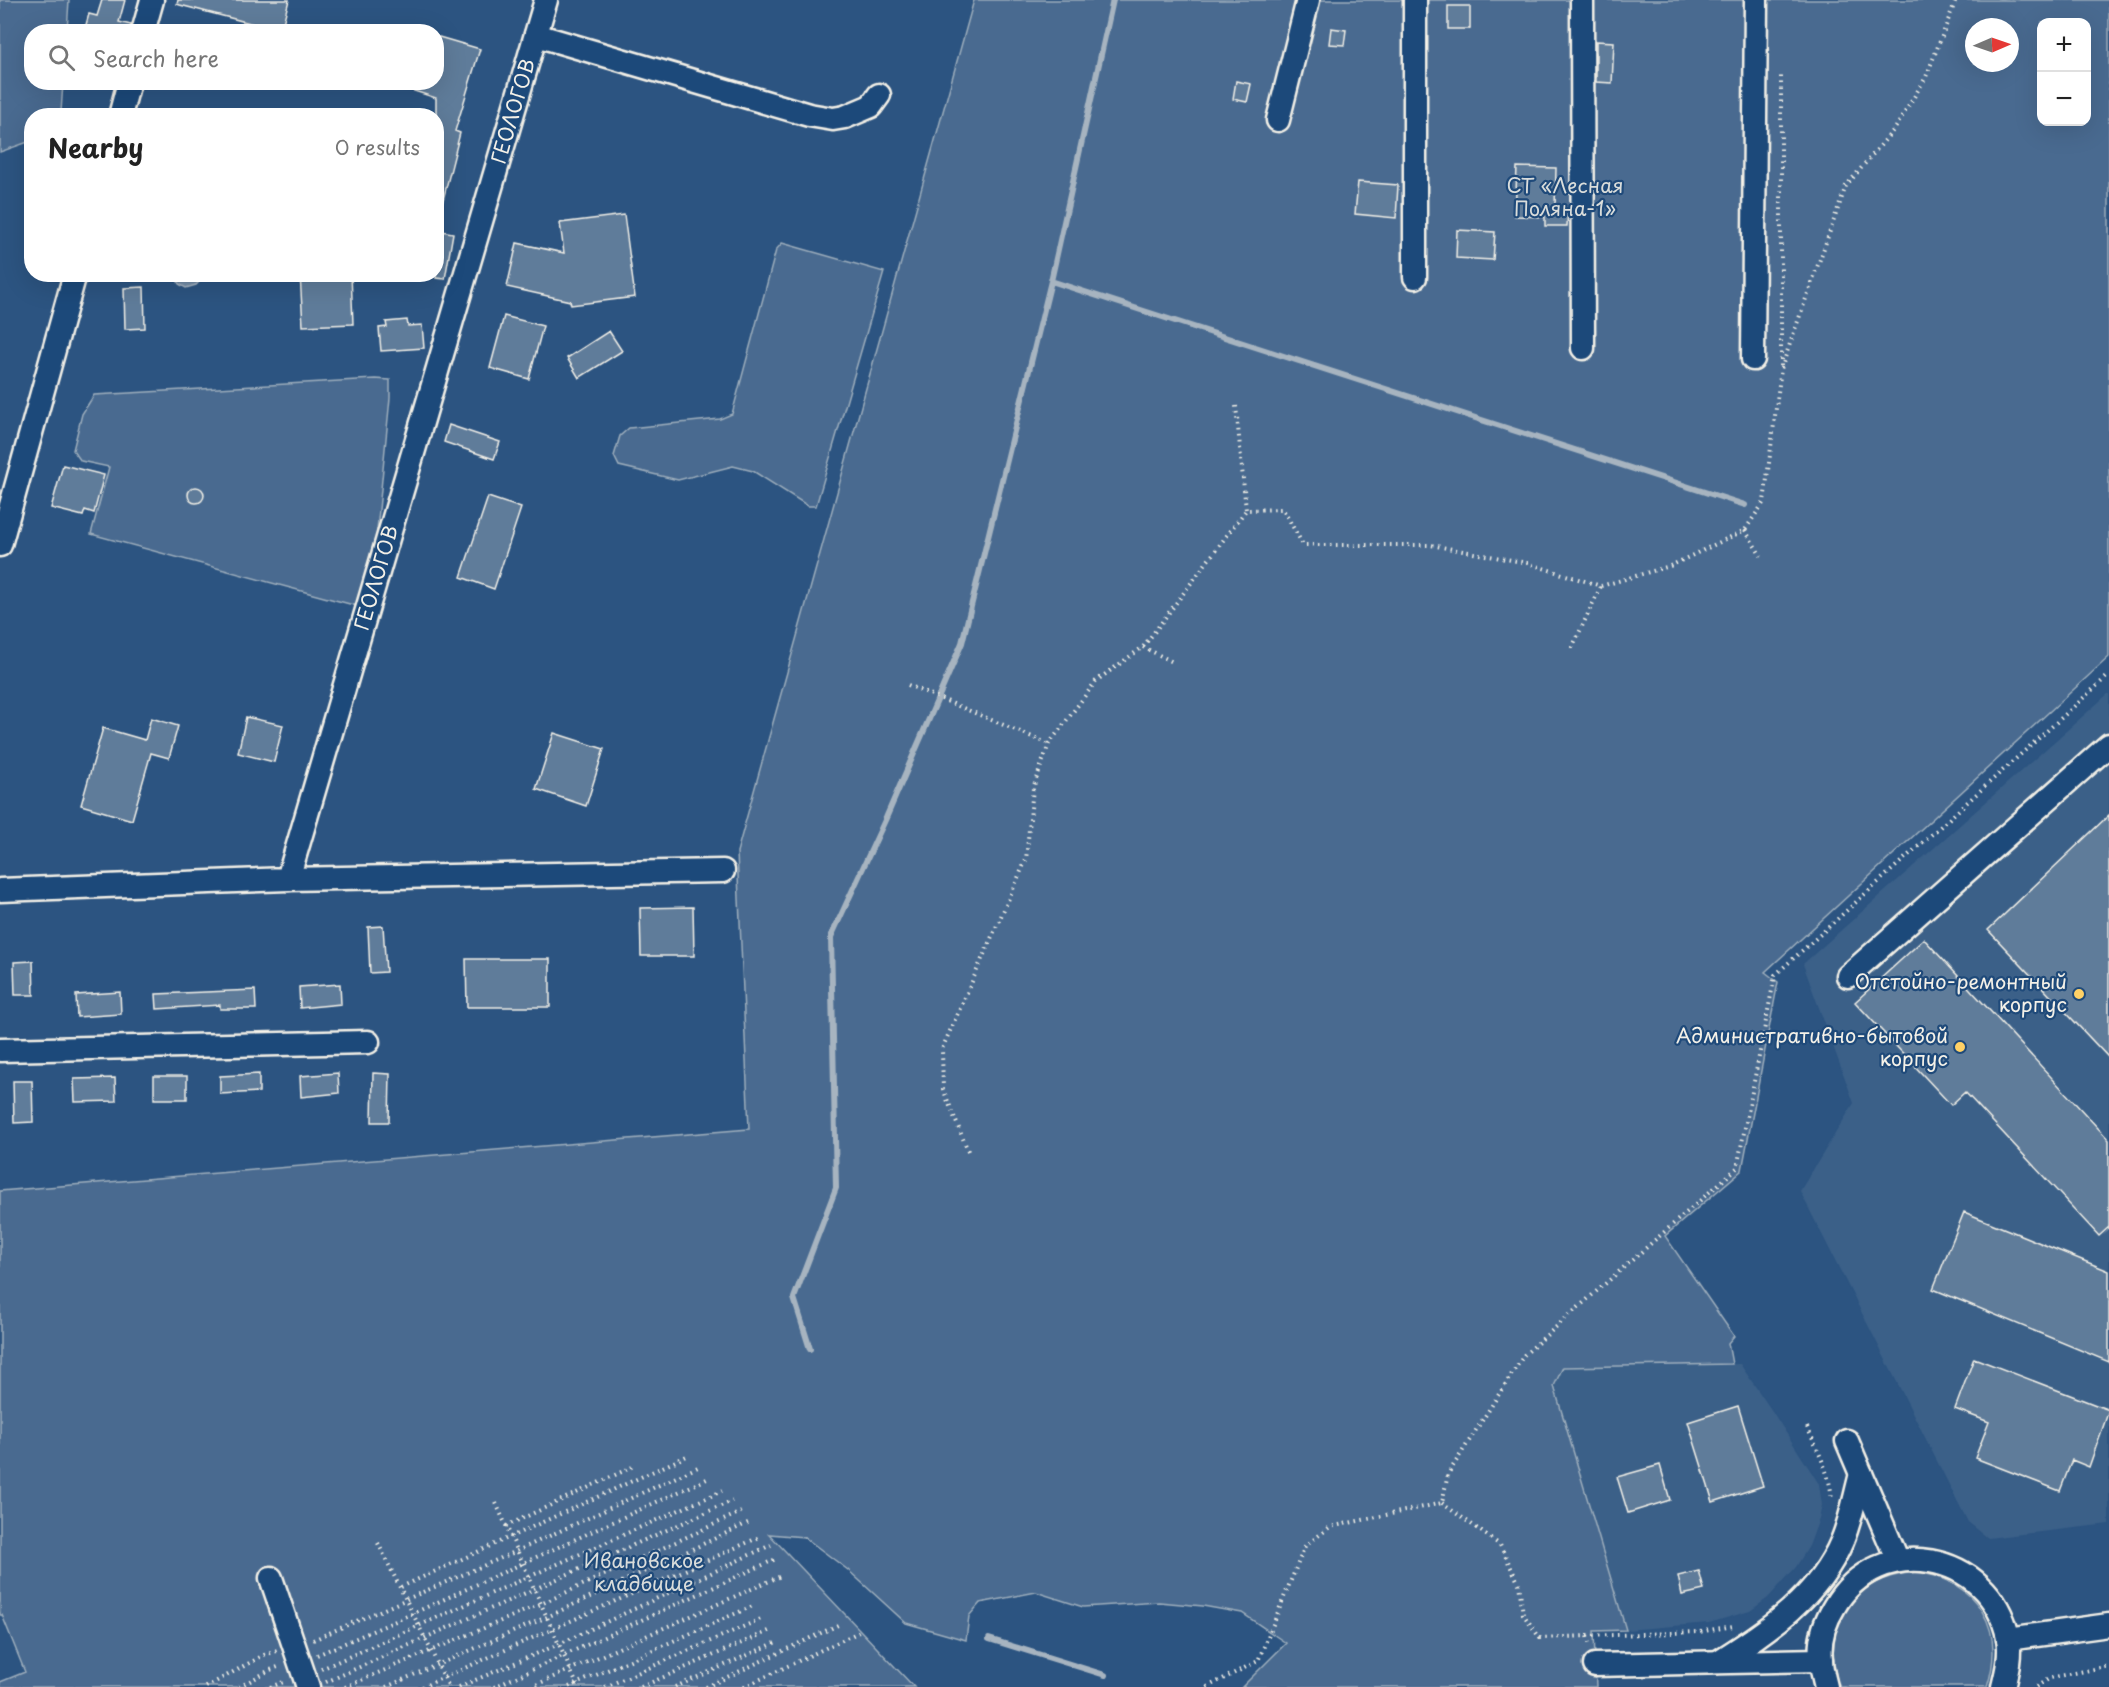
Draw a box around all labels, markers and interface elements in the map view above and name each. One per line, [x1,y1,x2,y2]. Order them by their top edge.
north arrow [1965,18,2019,72]
map controls [2037,18,2091,126]
button: + [2037,18,2091,72]
search box [24,24,444,90]
icon: search [45,41,78,74]
text: Search here [93,41,219,74]
street label: ГЕОЛОГОВ [483,55,542,167]
button: − [2037,72,2091,126]
text: Nearby [48,128,143,167]
text: 0 results [335,132,420,162]
park label: СТ «Лесная Поляна-1» [1507,170,1624,223]
street label: ГЕОЛОГОВ [346,522,405,634]
place label: Отстойно-ремонтный корпус [1854,966,2067,1019]
marker: Отстойно-ремонтный корпус [2072,987,2086,1001]
place label: Административно-бытовой корпус [1676,1020,1948,1073]
marker: Административно-бытовой корпус [1953,1040,1967,1054]
park label: Ивановское кладбище [584,1545,704,1598]

